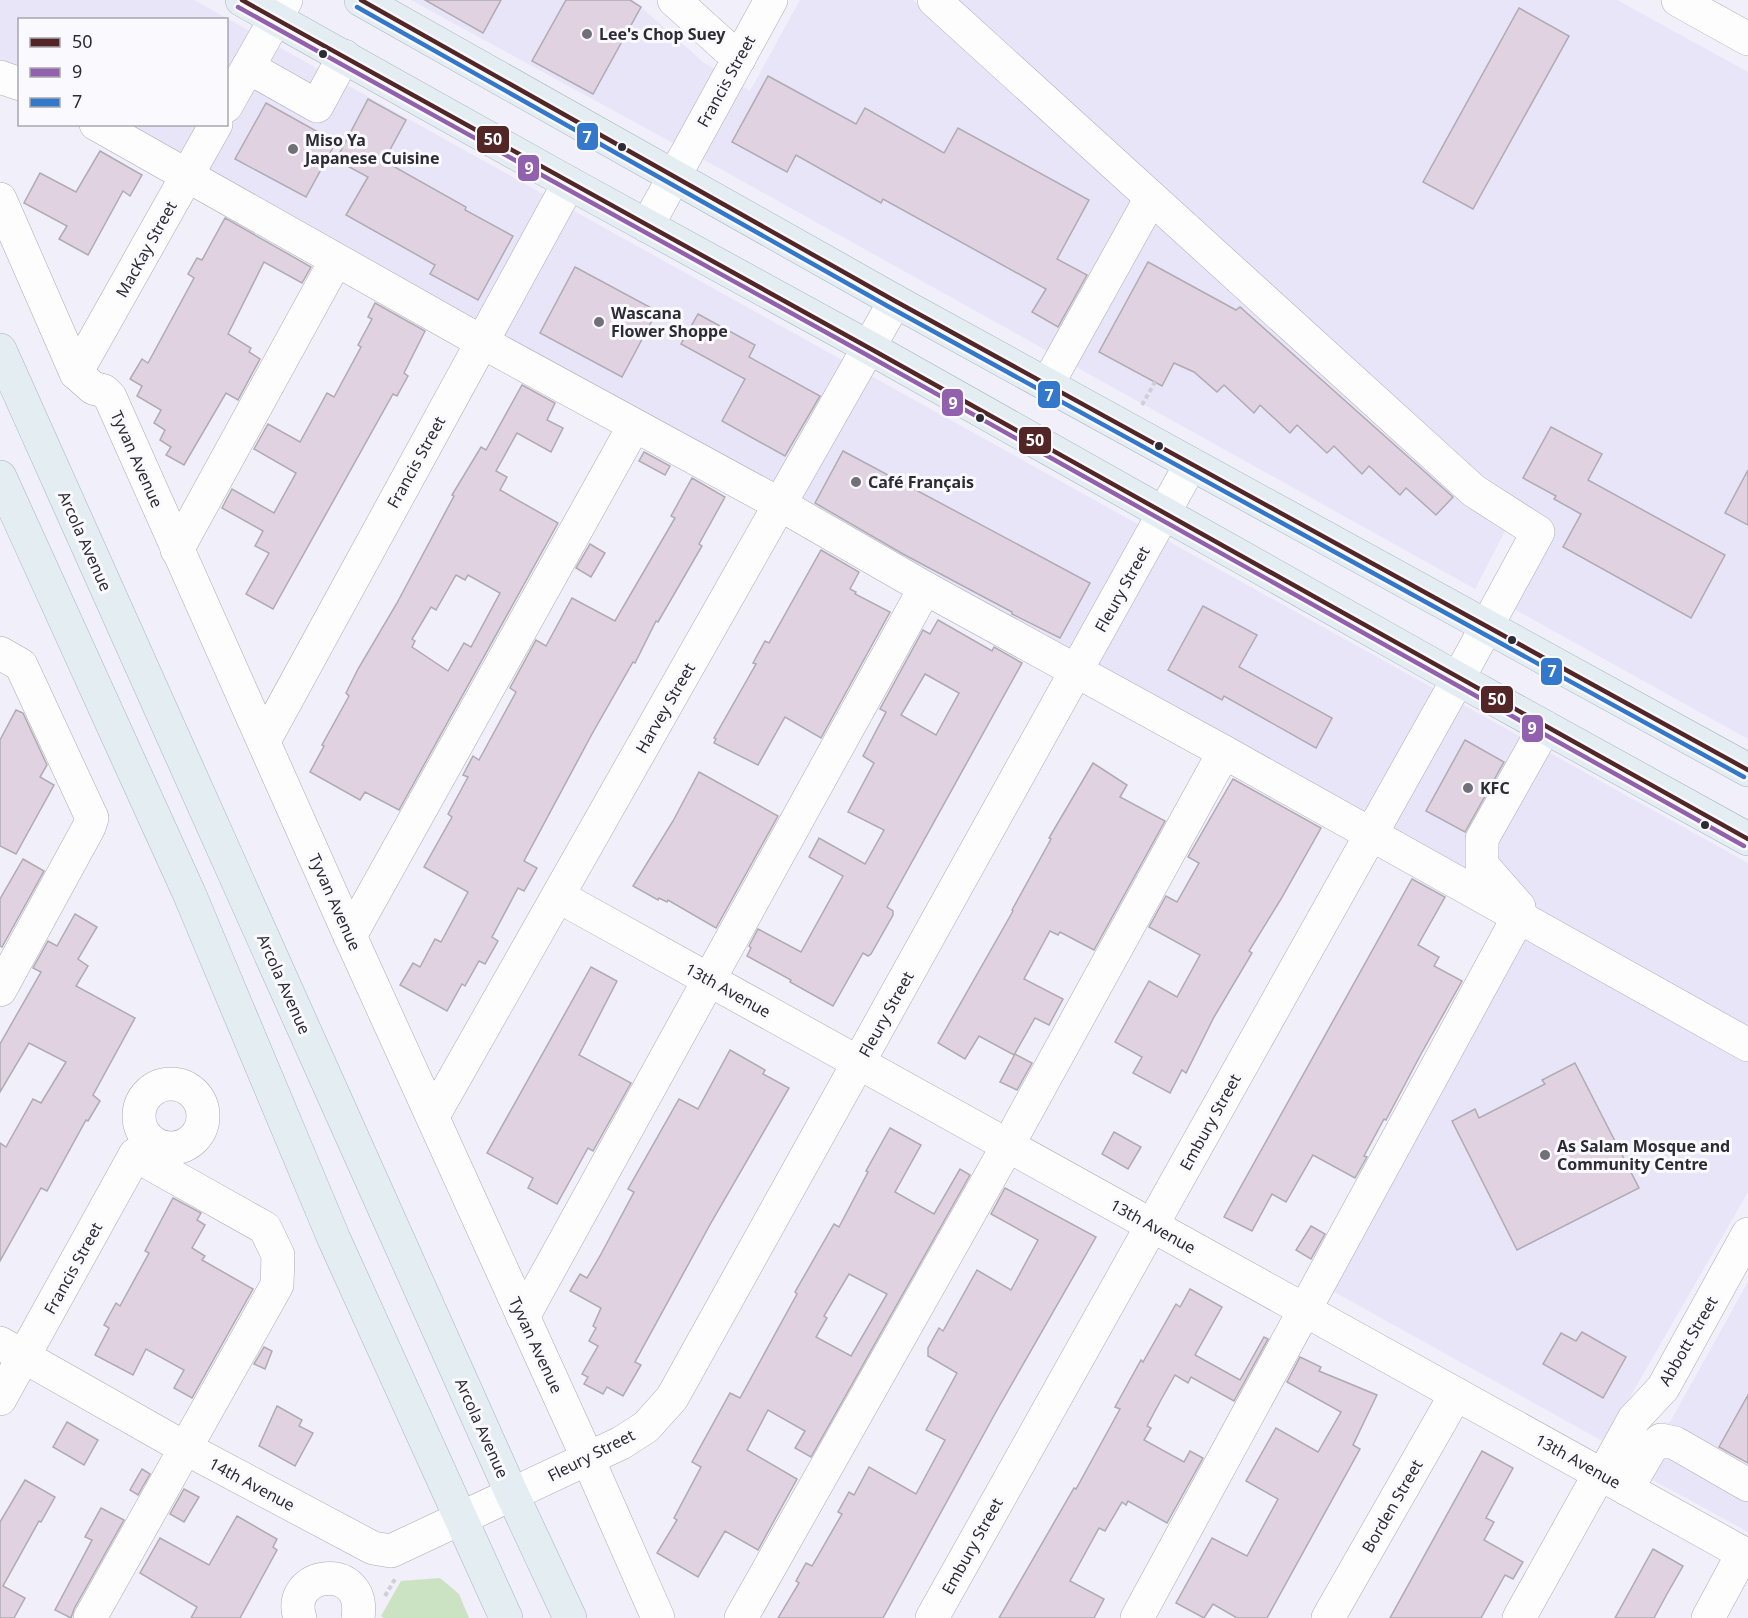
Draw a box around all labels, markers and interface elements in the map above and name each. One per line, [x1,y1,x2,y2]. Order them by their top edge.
legend [18,18,228,126]
place label: Lee's Chop Suey [599,23,726,45]
marker: Lee's Chop Suey [580,27,594,41]
text: 50 [72,29,93,53]
street label: Francis Street [692,31,760,131]
unlabelled marker [317,48,329,60]
text: 9 [72,59,82,83]
text: 7 [72,89,82,113]
line badge: 7 [576,122,599,151]
line badge: 50 [476,125,510,154]
text: 7 [582,126,592,148]
text: 50 [484,128,502,150]
place label: Miso Ya Japanese Cuisine [303,129,440,169]
unlabelled marker [616,141,628,153]
marker: Miso Ya Japanese Cuisine [286,142,300,156]
line badge: 9 [517,154,540,182]
text: 9 [524,157,534,179]
street label: MacKay Street [110,197,182,301]
place label: Wascana Flower Shoppe [611,302,728,342]
marker: Wascana Flower Shoppe [592,315,606,329]
line badge: 7 [1037,380,1061,409]
text: 7 [1044,384,1054,406]
line badge: 9 [941,388,964,417]
text: 9 [948,392,958,414]
street label: Tyvan Avenue [106,407,168,511]
street label: Francis Street [382,412,450,512]
unlabelled marker [974,412,986,424]
line badge: 50 [1018,426,1052,455]
text: 50 [1026,429,1044,451]
unlabelled marker [1153,440,1165,452]
place label: Café Français [868,471,974,493]
marker: Café Français [849,475,863,489]
street label: Arcola Avenue [53,488,117,594]
street label: Fleury Street [1089,542,1155,636]
unlabelled marker [1506,634,1518,646]
line badge: 7 [1540,657,1563,686]
street label: Harvey Street [630,658,700,757]
text: 7 [1547,660,1557,682]
line badge: 50 [1480,685,1514,714]
text: 50 [1488,688,1506,710]
line badge: 9 [1521,714,1544,743]
text: 9 [1527,717,1537,739]
place label: KFC [1480,777,1510,799]
marker: KFC [1461,781,1475,795]
unlabelled marker [1699,819,1711,831]
street label: Tyvan Avenue [304,850,366,954]
street label: Arcola Avenue [252,931,316,1037]
street label: 13th Avenue [681,958,775,1022]
street label: Fleury Street [853,967,919,1061]
street label: Embury Street [1174,1070,1246,1174]
place label: As Salam Mosque and Community Centre [1557,1135,1730,1175]
marker: As Salam Mosque and Community Centre [1538,1148,1552,1162]
street label: 13th Avenue [1106,1194,1200,1258]
street label: Francis Street [39,1218,107,1318]
street label: Abbott Street [1653,1292,1723,1390]
street label: Tyvan Avenue [504,1293,568,1397]
street label: Arcola Avenue [450,1375,514,1481]
street label: Fleury Street [544,1424,638,1486]
street label: 13th Avenue [1531,1429,1625,1493]
street label: 14th Avenue [205,1452,299,1516]
street label: Borden Street [1356,1455,1428,1557]
street label: Embury Street [936,1494,1008,1598]

